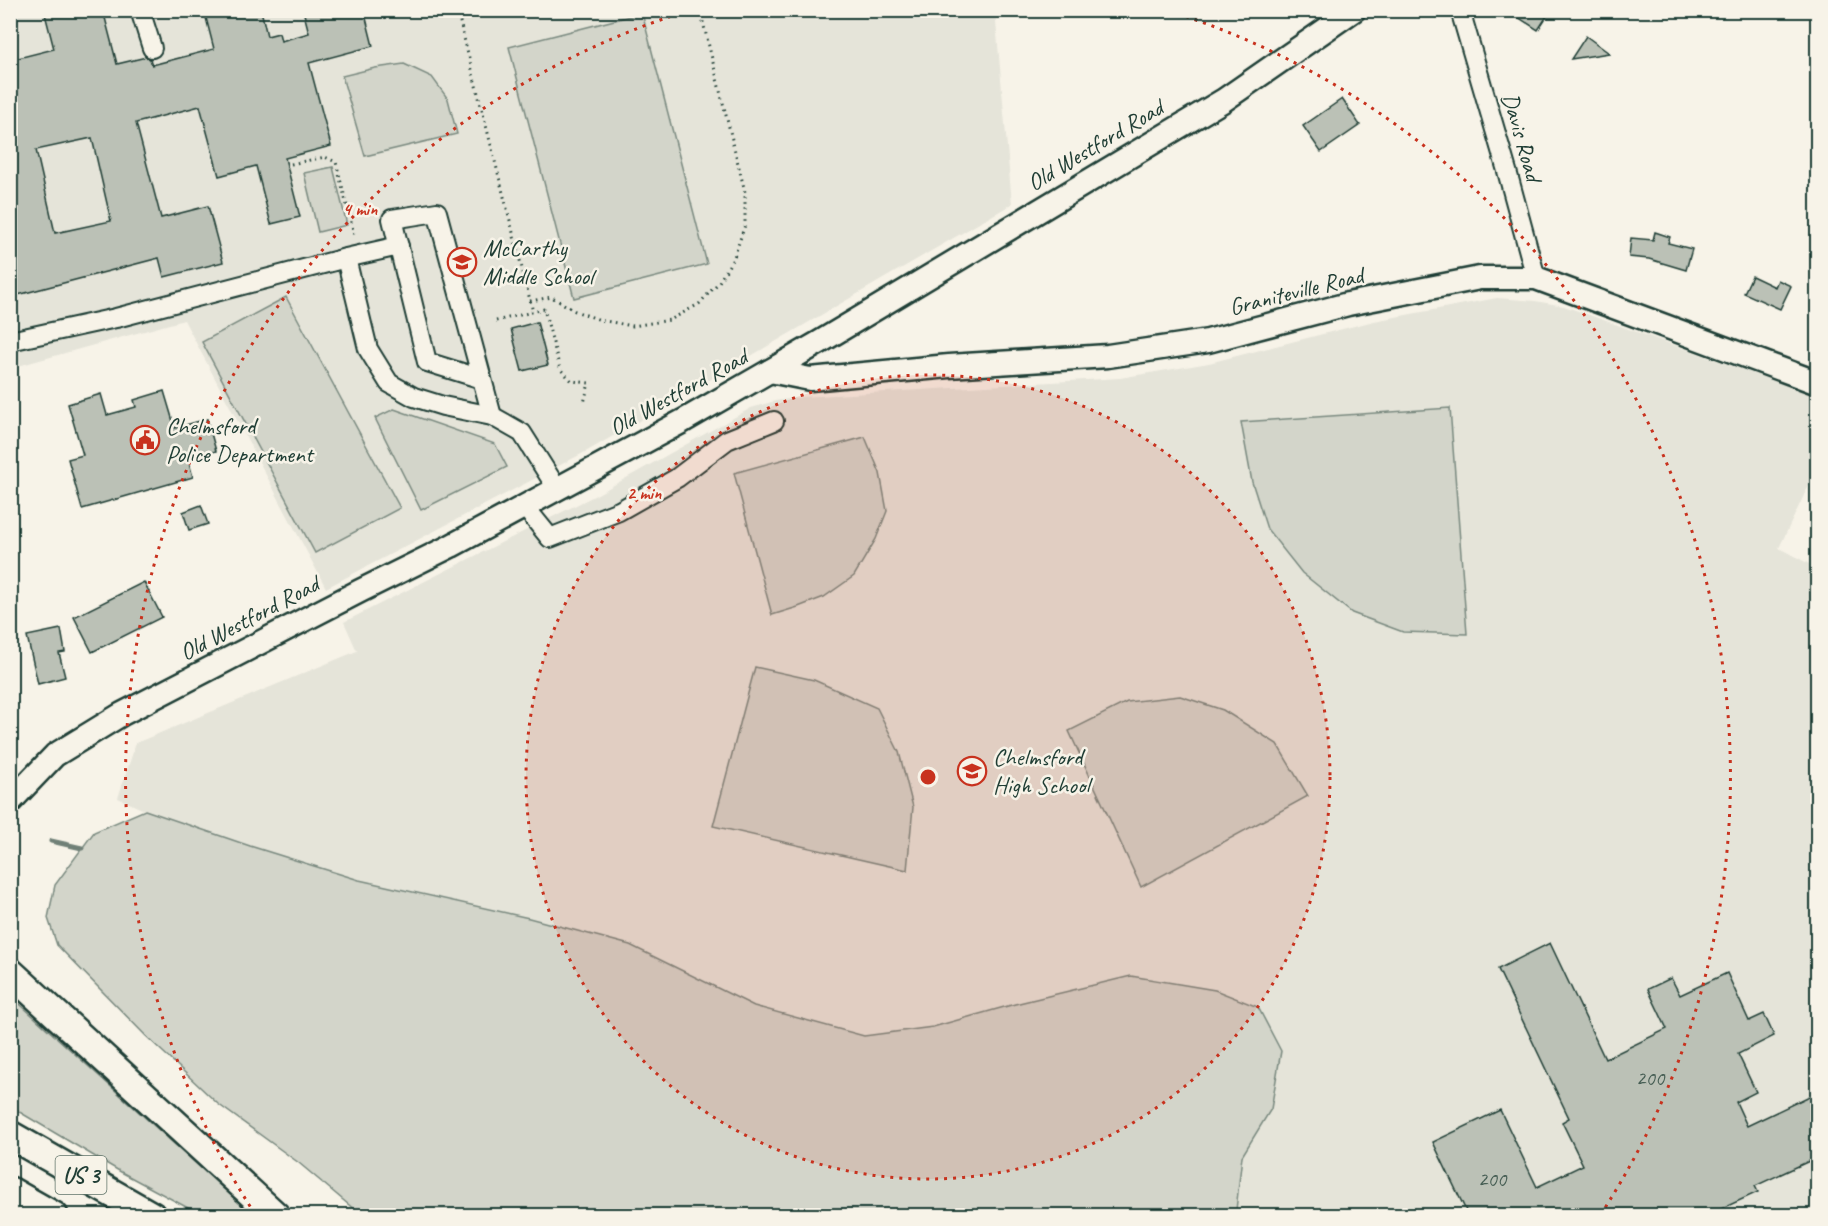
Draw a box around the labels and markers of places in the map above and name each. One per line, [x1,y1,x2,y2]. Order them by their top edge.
place label: McCarthy Middle School [483,233,597,291]
school or university icon: McCarthy Middle School [446,246,478,278]
place label: Chelmsford Police Department [166,411,315,469]
public building icon: Chelmsford Police Department [129,424,161,456]
place label: Chelmsford High School [993,742,1093,800]
school or university icon: Chelmsford High School [956,755,988,787]
centre of rings [918,767,938,787]

